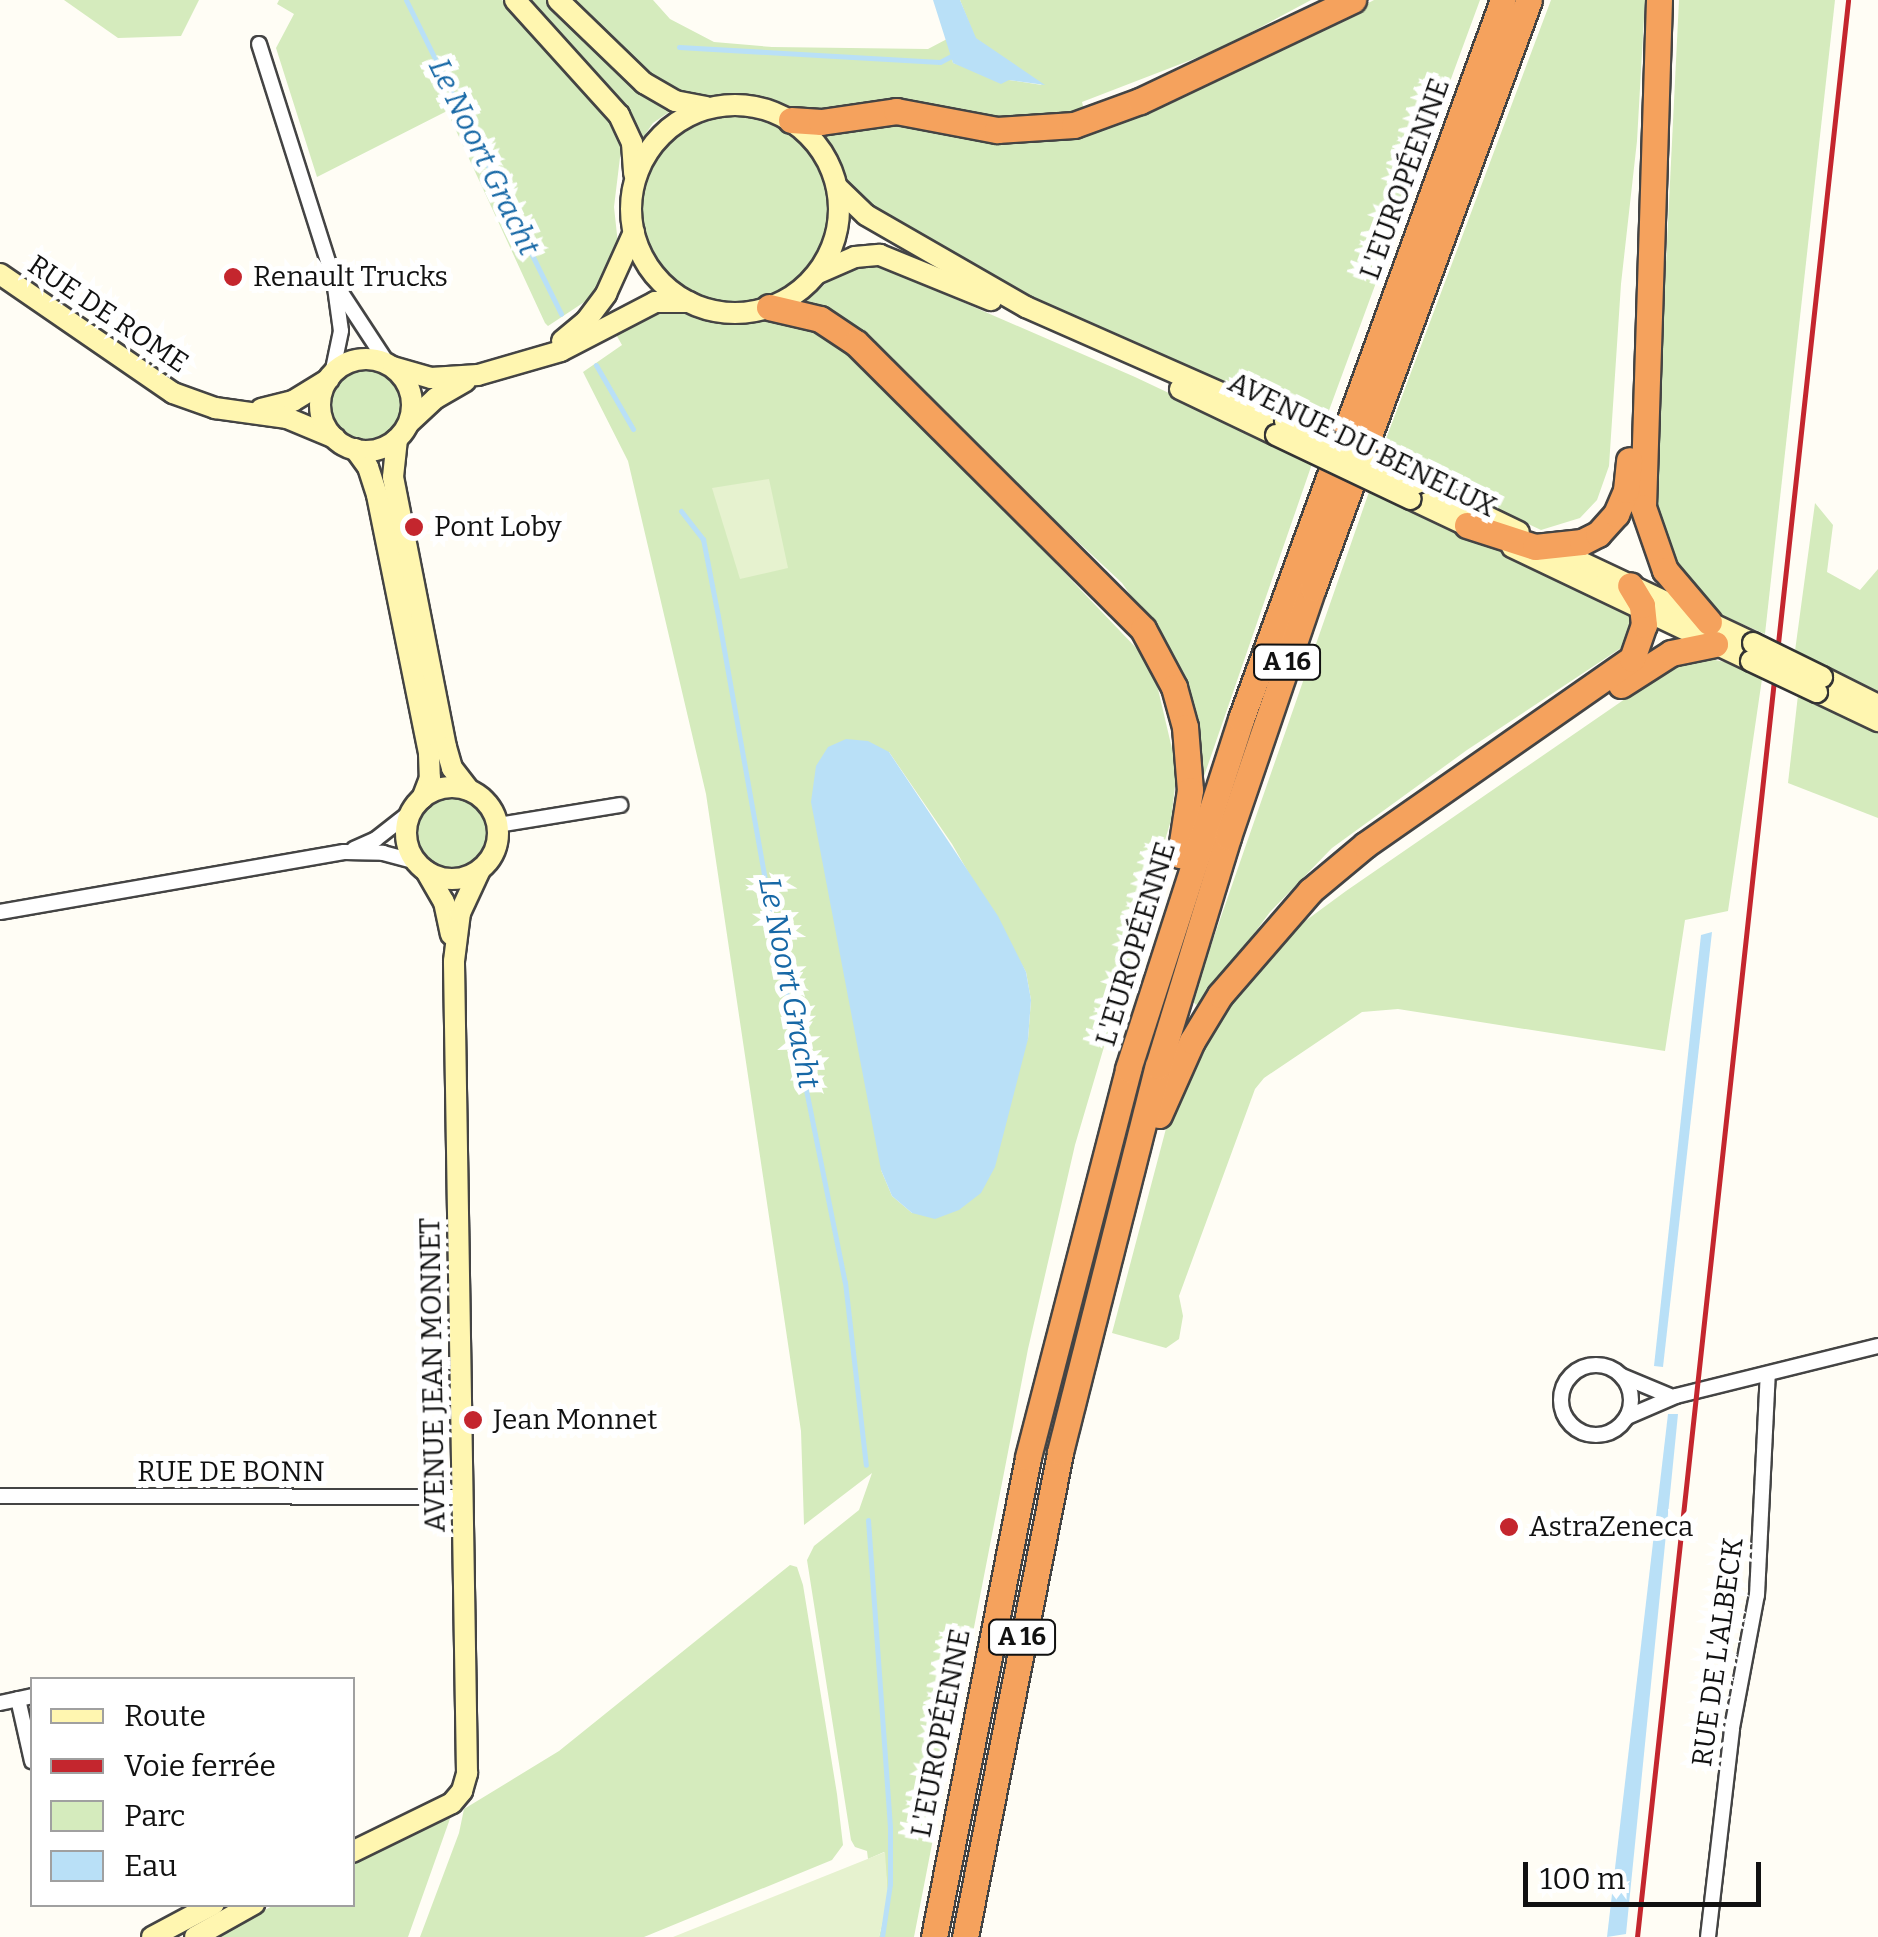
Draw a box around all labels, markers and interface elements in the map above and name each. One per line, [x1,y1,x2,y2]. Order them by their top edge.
water label: Le Noort Gracht [421,53,547,261]
street label: L'EUROPÉENNE [1353,74,1457,284]
street label: RUE DE ROME [22,248,194,380]
place label: Renault Trucks [253,260,448,294]
marker: Renault Trucks [222,266,244,288]
street label: AVENUE DU BENELUX [1223,366,1501,524]
place label: Pont Loby [434,510,561,544]
marker: Pont Loby [403,516,425,538]
road number: A 16 [1252,642,1322,682]
street label: L'EUROPÉENNE [1089,838,1183,1050]
water label: Le Noort Gracht [751,874,827,1092]
street label: AVENUE JEAN MONNET [413,1217,453,1533]
place label: Jean Monnet [493,1403,657,1437]
marker: Jean Monnet [462,1409,484,1431]
street label: RUE DE BONN [137,1455,325,1489]
place label: AstraZeneca [1529,1510,1693,1544]
marker: AstraZeneca [1498,1516,1520,1538]
street label: RUE DE L'ALBECK [1685,1535,1751,1769]
road number: A 16 [987,1617,1057,1657]
street label: L'EUROPÉENNE [904,1626,978,1840]
legend [30,1677,355,1907]
text: Route [124,1698,206,1734]
text: Voie ferrée [124,1748,276,1784]
text: Parc [124,1798,186,1834]
scale bar [1528,1842,1766,1904]
text: Eau [124,1848,177,1884]
text: 100 m [1540,1861,1625,1897]

